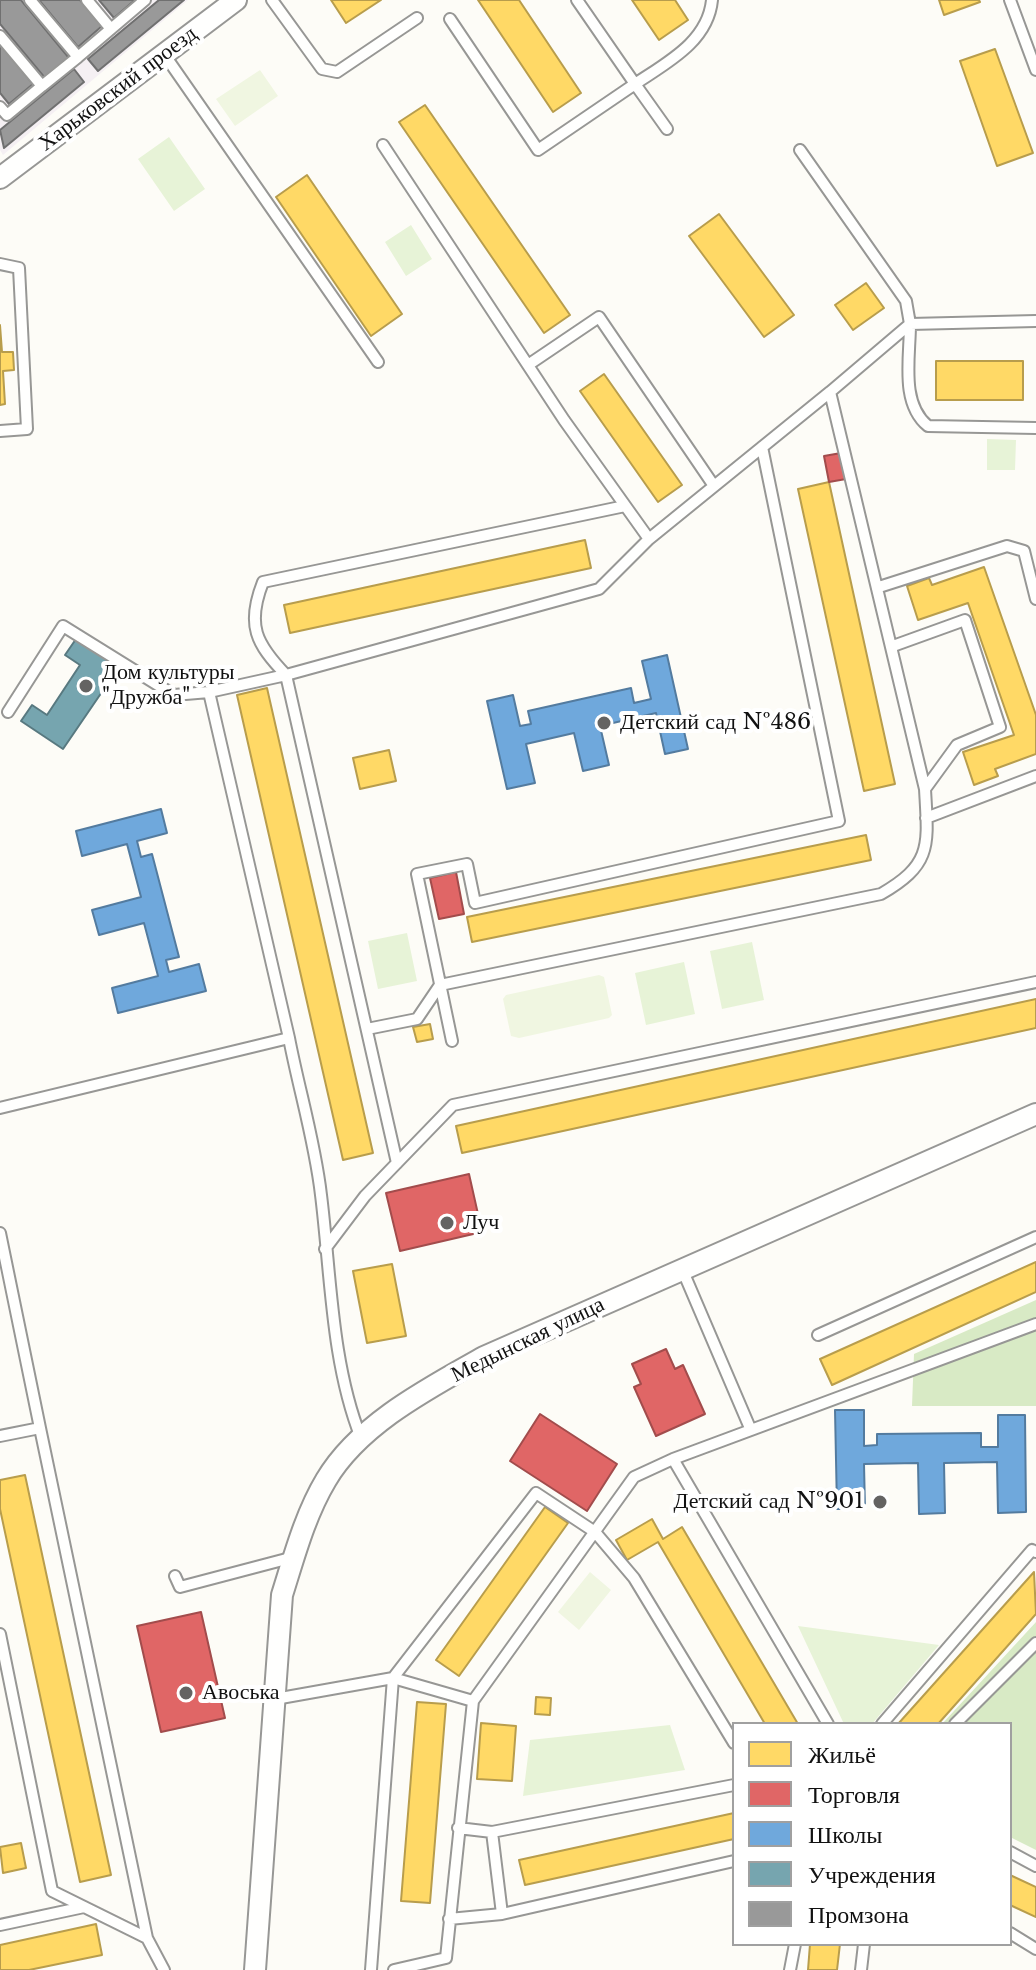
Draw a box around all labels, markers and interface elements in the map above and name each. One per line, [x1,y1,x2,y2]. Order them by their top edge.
street label: Харьковский проезд [34,21,202,157]
place label: Дом культуры "Дружба" [102,660,235,712]
marker: Дом культуры "Дружба" [77,677,95,695]
place label: Детский сад №486 [620,710,811,736]
marker: Детский сад №486 [595,714,613,732]
place label: Луч [463,1210,499,1236]
marker: Луч [438,1214,456,1232]
street label: Медынская улица [447,1292,609,1388]
place label: Детский сад №901 [674,1489,864,1515]
marker: Детский сад №901 [871,1493,889,1511]
place label: Авоська [202,1680,280,1706]
marker: Авоська [177,1684,195,1702]
legend [732,1722,1012,1946]
text: Жильё [808,1740,876,1769]
text: Торговля [808,1780,900,1809]
text: Школы [808,1820,882,1849]
text: Учреждения [808,1860,936,1889]
text: Промзона [808,1900,909,1929]

